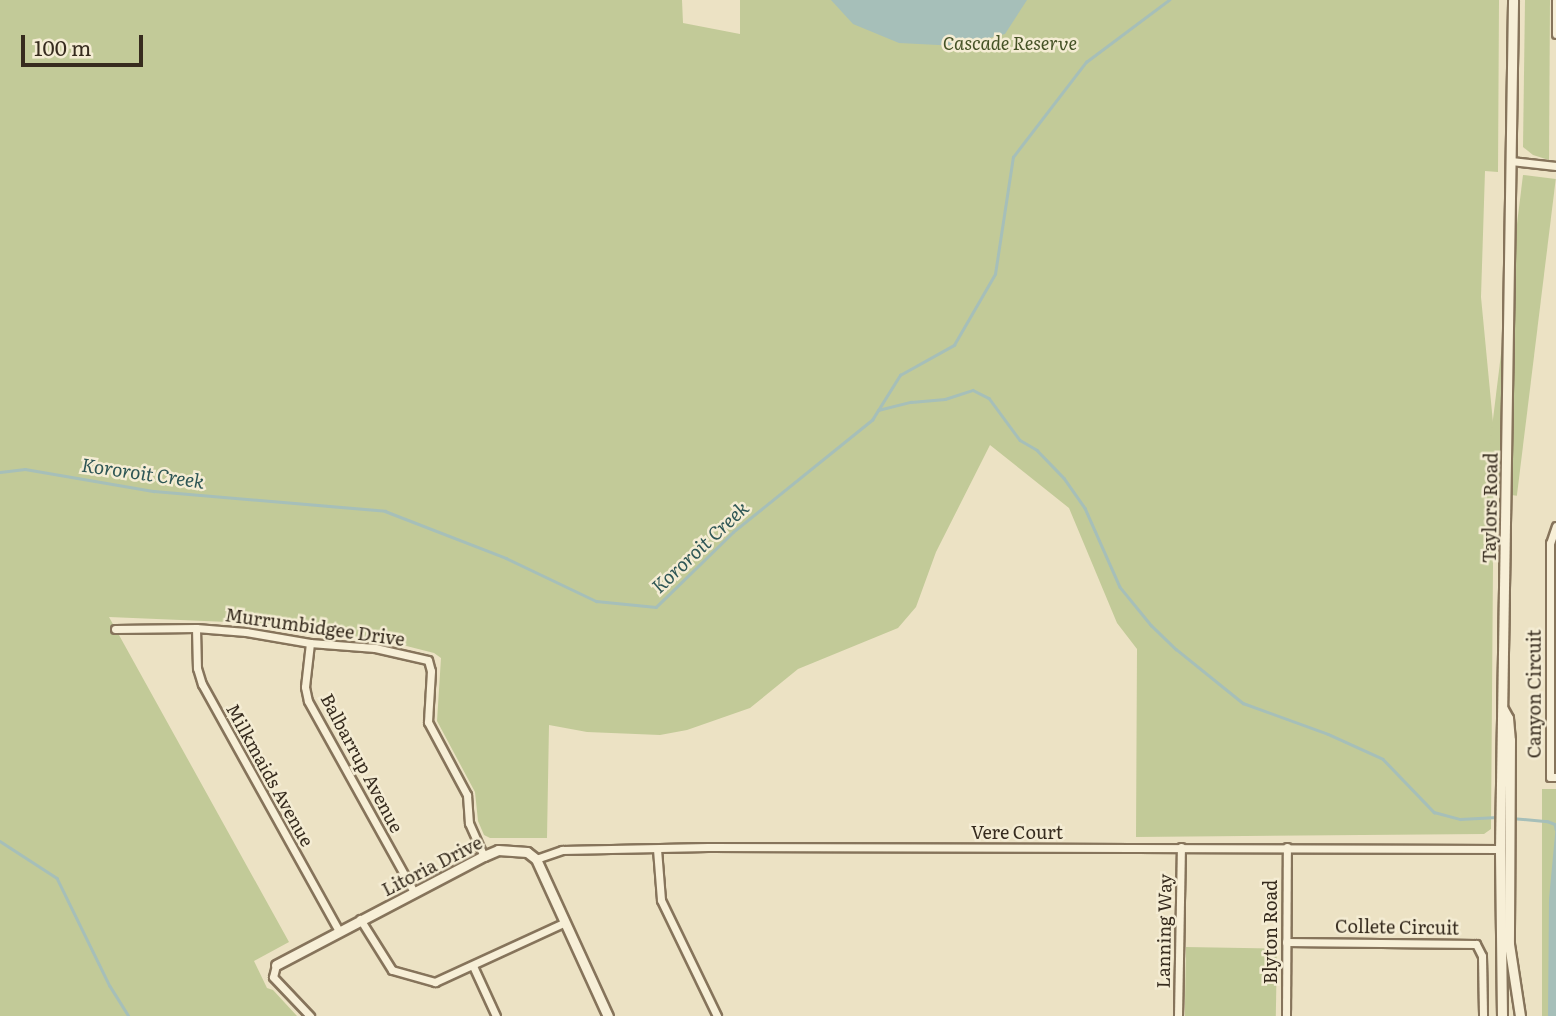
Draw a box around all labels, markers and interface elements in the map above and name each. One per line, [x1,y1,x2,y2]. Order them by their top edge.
scale bar [24,21,147,65]
text: 100 m [34,31,91,62]
park label: Cascade Reserve [943,32,1077,54]
street label: Taylors Road [1478,452,1502,564]
water label: Kororoit Creek [80,453,206,493]
water label: Kororoit Creek [647,496,753,598]
street label: Murrumbidgee Drive [224,604,406,650]
street label: Canyon Circuit [1523,630,1545,758]
street label: Balbarrup Avenue [316,690,408,836]
street label: Milkmaids Avenue [222,700,318,850]
street label: Vere Court [971,821,1063,843]
street label: Litoria Drive [378,832,486,900]
street label: Lanning Way [1152,873,1176,989]
street label: Blyton Road [1259,880,1281,984]
street label: Collete Circuit [1335,915,1459,939]

